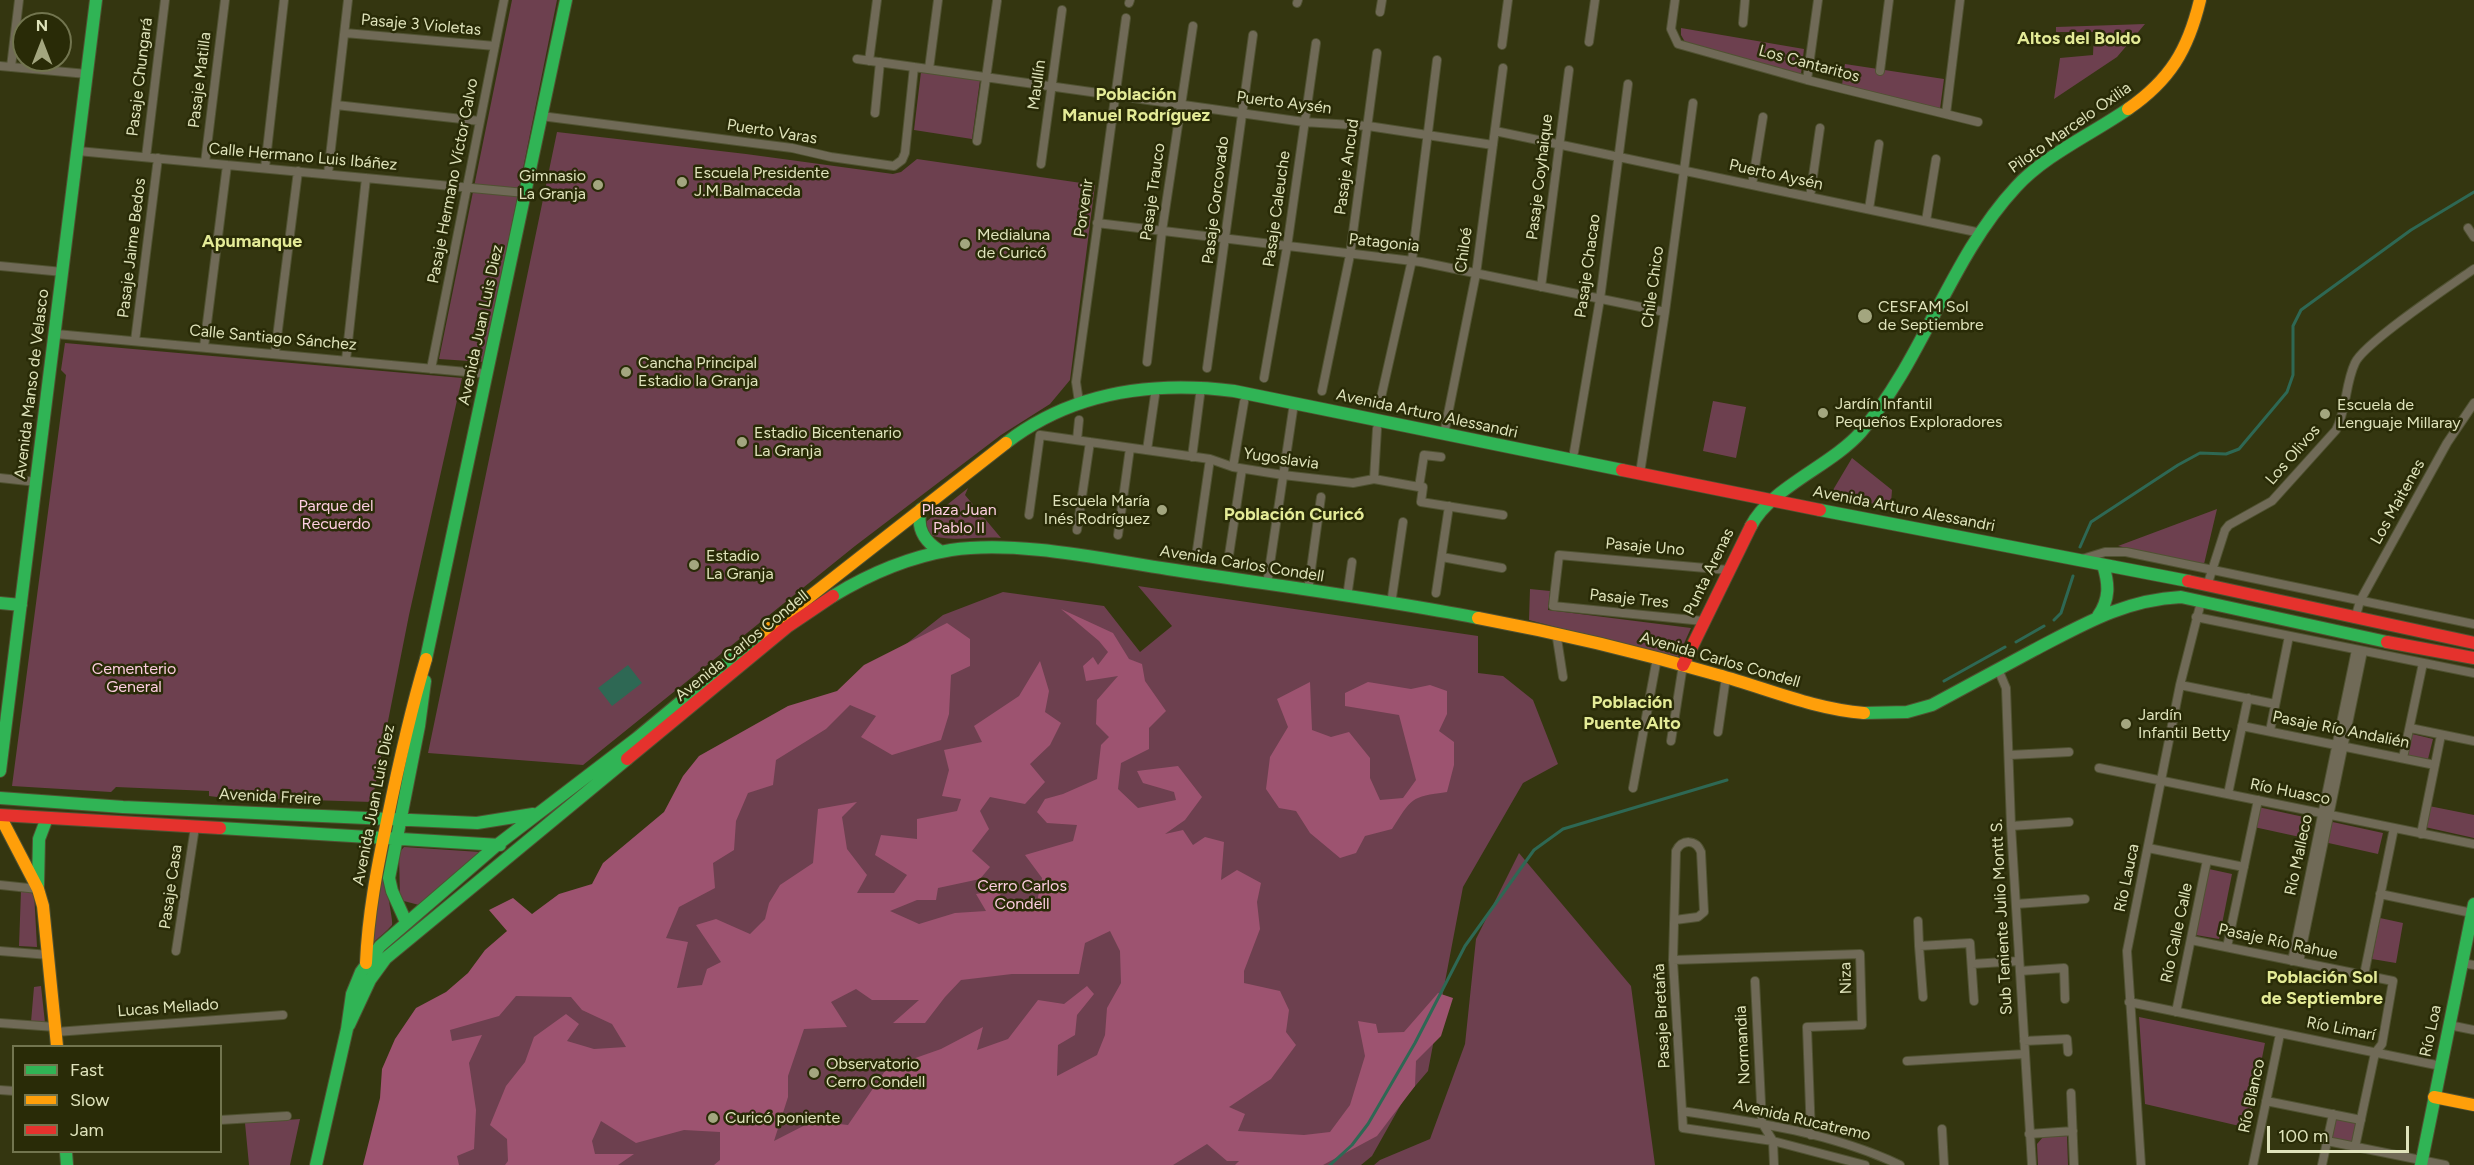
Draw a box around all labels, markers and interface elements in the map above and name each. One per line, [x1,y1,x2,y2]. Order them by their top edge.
street label: Pasaje 3 Violetas [360,10,482,40]
north arrow [12,12,72,72]
text: N [36,16,48,35]
street label: Pasaje Chungará [123,17,157,137]
district label: Altos del Boldo [2017,28,2141,50]
street label: Pasaje Matilla [185,31,215,129]
street label: Los Cantaritos [1756,41,1862,87]
street label: Maullín [1024,59,1050,111]
street label: Pasaje Hermano Víctor Calvo [424,77,482,285]
street label: Piloto Marcelo Oxilia [2005,78,2135,178]
district label: Población Manuel Rodríguez [1062,84,1210,127]
street label: Puerto Aysén [1235,88,1333,118]
street label: Pasaje Coyhaique [1523,113,1557,241]
street label: Puerto Varas [725,115,819,149]
street label: Pasaje Ancud [1331,118,1363,216]
street label: Pasaje Corcovado [1199,135,1233,265]
street label: Calle Hermano Luis Ibáñez [208,139,398,175]
street label: Pasaje Trauco [1137,142,1169,242]
street label: Pasaje Caleuche [1259,150,1295,268]
street label: Puerto Aysén [1727,156,1825,194]
place label: Escuela Presidente J.M.Balmaceda [694,163,829,201]
place label: Gimnasio La Granja [518,166,586,204]
marker: Escuela Presidente J.M.Balmaceda [675,175,689,189]
street label: Pasaje Jaime Bedos [114,177,150,319]
marker: Gimnasio La Granja [591,178,605,192]
street label: Porvenir [1070,178,1098,238]
street label: Pasaje Chacao [1571,213,1605,319]
place label: Medialuna de Curicó [977,225,1050,263]
street label: Chiloé [1451,226,1477,274]
street label: Patagonia [1348,230,1420,256]
district label: Apumanque [202,231,302,253]
marker: Medialuna de Curicó [958,237,972,251]
street label: Avenida Juan Luis Diez [455,243,507,407]
street label: Chile Chico [1638,245,1668,329]
street label: Avenida Manso de Velasco [11,288,53,480]
place label: CESFAM Sol de Septiembre [1878,297,1984,335]
marker: CESFAM Sol de Septiembre [1856,307,1874,325]
street label: Calle Santiago Sánchez [189,321,357,355]
place label: Cancha Principal Estadio la Granja [638,353,758,391]
marker: Cancha Principal Estadio la Granja [619,365,633,379]
street label: Avenida Arturo Alessandri [1334,385,1520,443]
place label: Jardín Infantil Pequeños Exploradores [1835,394,2003,432]
place label: Escuela de Lenguaje Millaray [2337,395,2461,433]
marker: Jardín Infantil Pequeños Exploradores [1816,406,1830,420]
marker: Escuela de Lenguaje Millaray [2318,407,2332,421]
street label: Los Olivos [2262,421,2324,489]
place label: Estadio Bicentenario La Granja [754,423,901,461]
marker: Estadio Bicentenario La Granja [735,435,749,449]
street label: Yugoslavia [1242,444,1320,474]
street label: Los Maitenes [2367,456,2429,548]
street label: Avenida Arturo Alessandri [1811,482,1997,536]
place label: Escuela María Inés Rodríguez [1044,491,1150,529]
park label: Parque del Recuerdo [298,496,374,534]
park label: Plaza Juan Pablo II [921,500,997,538]
marker: Escuela María Inés Rodríguez [1155,503,1169,517]
district label: Población Curicó [1224,504,1364,526]
street label: Punta Arenas [1680,525,1738,619]
street label: Pasaje Uno [1605,534,1685,560]
street label: Avenida Carlos Condell [1159,542,1325,586]
place label: Estadio La Granja [706,546,774,584]
marker: Estadio La Granja [687,558,701,572]
street label: Pasaje Tres [1588,585,1670,613]
street label: Avenida Carlos Condell [672,586,812,706]
street label: Avenida Carlos Condell [1638,628,1802,692]
park label: Cementerio General [92,659,176,697]
district label: Población Puente Alto [1583,692,1681,734]
place label: Jardín Infantil Betty [2138,705,2230,743]
street label: Pasaje Río Andalién [2271,707,2411,753]
marker: Jardín Infantil Betty [2119,717,2133,731]
street label: Avenida Juan Luis Diez [349,723,399,887]
street label: Río Huasco [2248,775,2332,809]
street label: Avenida Freire [218,785,322,809]
street label: Río Malleco [2281,813,2317,897]
street label: Sub Teniente Julio Montt S. [1987,819,2017,1015]
street label: Río Lauca [2110,842,2144,914]
street label: Pasaje Casa [156,843,186,931]
park label: Cerro Carlos Condell [977,876,1067,914]
street label: Río Calle Calle [2157,881,2197,985]
street label: Pasaje Río Rahue [2217,920,2339,964]
street label: Niza [1836,962,1856,994]
street label: Pasaje Bretaña [1650,963,1674,1069]
district label: Población Sol de Septiembre [2261,967,2383,1010]
street label: Lucas Mellado [117,995,219,1021]
street label: Río Loa [2416,1003,2446,1059]
street label: Normandia [1731,1005,1755,1085]
street label: Río Limarí [2305,1013,2377,1045]
legend [12,1045,222,1153]
place label: Observatorio Cerro Condell [826,1054,925,1092]
street label: Río Blanco [2235,1057,2269,1135]
text: Fast [70,1059,104,1081]
marker: Observatorio Cerro Condell [807,1066,821,1080]
text: Slow [70,1089,109,1111]
street label: Avenida Rucatremo [1731,1095,1873,1145]
place label: Curicó poniente [725,1108,840,1128]
marker: Curicó poniente [706,1111,720,1125]
scale bar [2270,1114,2412,1152]
text: Jam [70,1119,104,1141]
text: 100 m [2278,1125,2328,1147]

